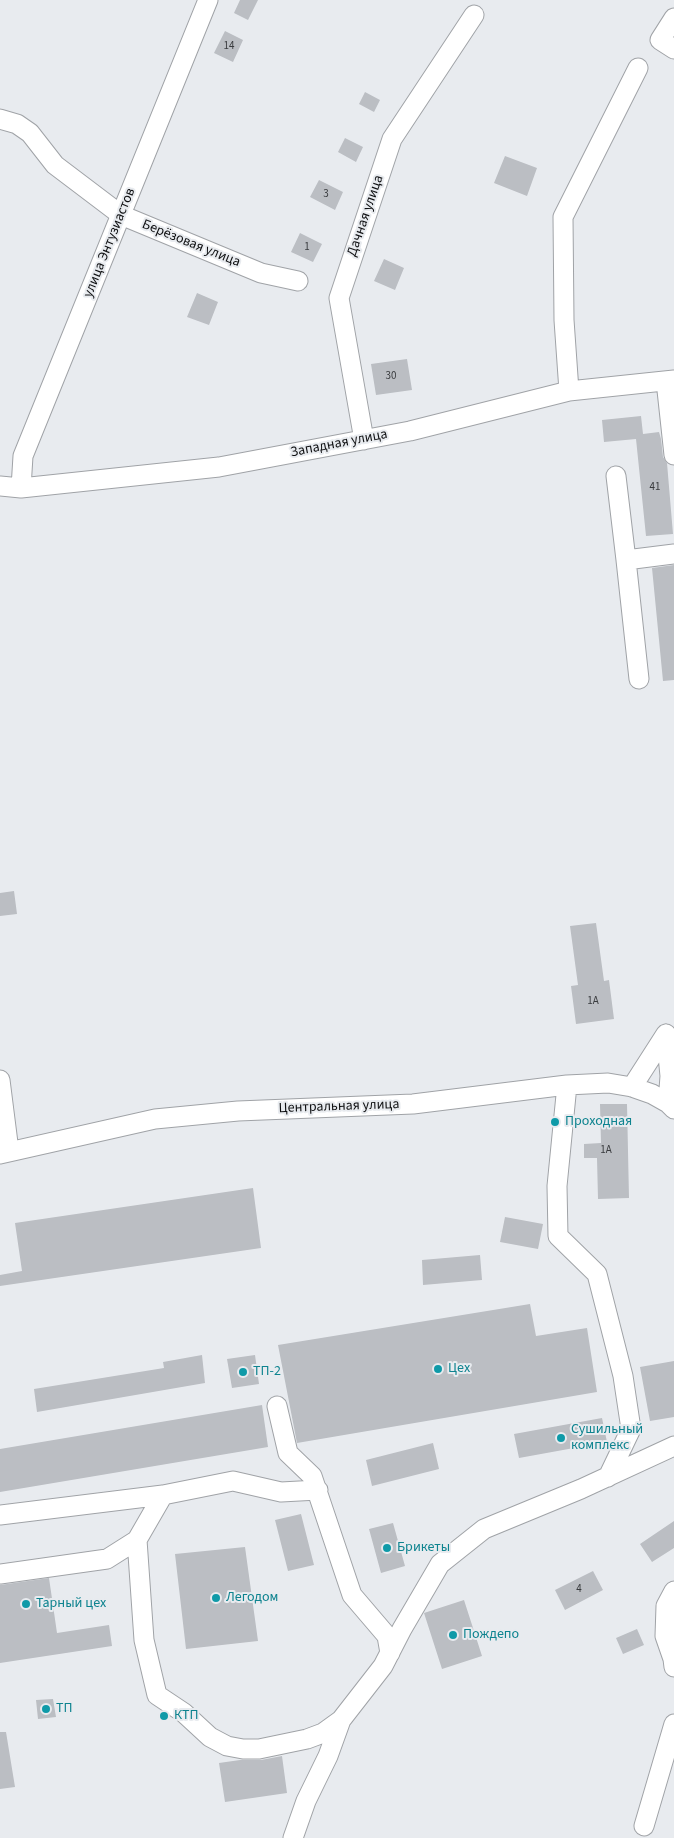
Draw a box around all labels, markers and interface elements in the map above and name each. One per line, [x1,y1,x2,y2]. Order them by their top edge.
house number: 14 [224,40,234,54]
street label: Дачная улица [344,173,388,259]
street label: улица Энтузиастов [80,186,140,300]
house number: 3 [323,188,329,202]
street label: Берёзовая улица [139,217,243,271]
house number: 1 [304,241,310,255]
house number: 30 [386,370,396,384]
street label: Западная улица [289,426,389,462]
house number: 41 [650,481,660,495]
house number: 1А [587,995,599,1009]
street label: Центральная улица [278,1096,400,1118]
place label: Проходная [565,1114,632,1130]
marker: Проходная [549,1116,561,1128]
house number: 1А [600,1144,612,1158]
place label: Цех [448,1361,470,1377]
marker: Цех [432,1363,444,1375]
place label: ТП-2 [253,1364,281,1380]
marker: ТП-2 [237,1366,249,1378]
place label: Сушильный комплекс [571,1422,643,1454]
marker: Сушильный комплекс [555,1432,567,1444]
place label: Брикеты [397,1540,450,1556]
marker: Брикеты [381,1542,393,1554]
house number: 4 [576,1583,582,1597]
place label: Легодом [226,1590,278,1606]
marker: Легодом [210,1592,222,1604]
place label: Тарный цех [36,1596,106,1612]
marker: Тарный цех [20,1598,32,1610]
place label: Пождепо [463,1627,519,1643]
marker: Пождепо [447,1629,459,1641]
place label: ТП [56,1701,73,1717]
marker: ТП [40,1703,52,1715]
place label: КТП [174,1708,199,1724]
marker: КТП [158,1710,170,1722]

